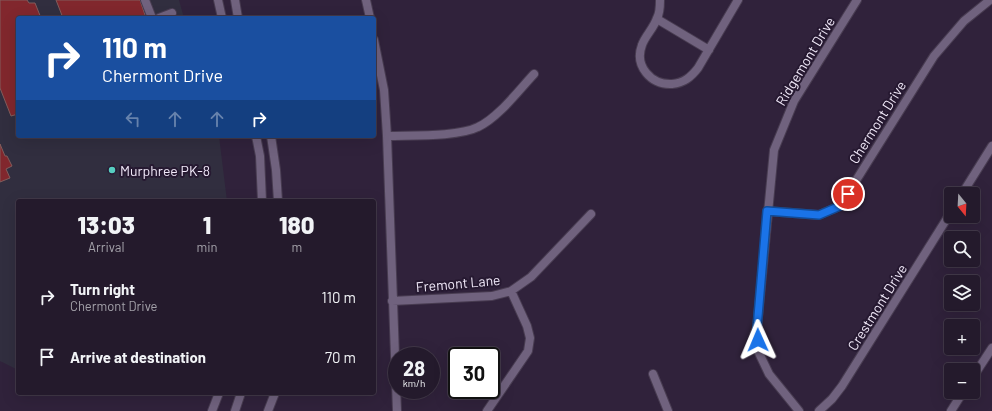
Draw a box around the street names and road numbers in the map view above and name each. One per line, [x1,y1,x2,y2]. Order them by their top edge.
street label: Ridgemont Drive [772,14,838,108]
street label: Chermont Drive [845,78,909,166]
street label: Crestmont Drive [844,261,910,353]
street label: Fremont Lane [415,271,501,295]

